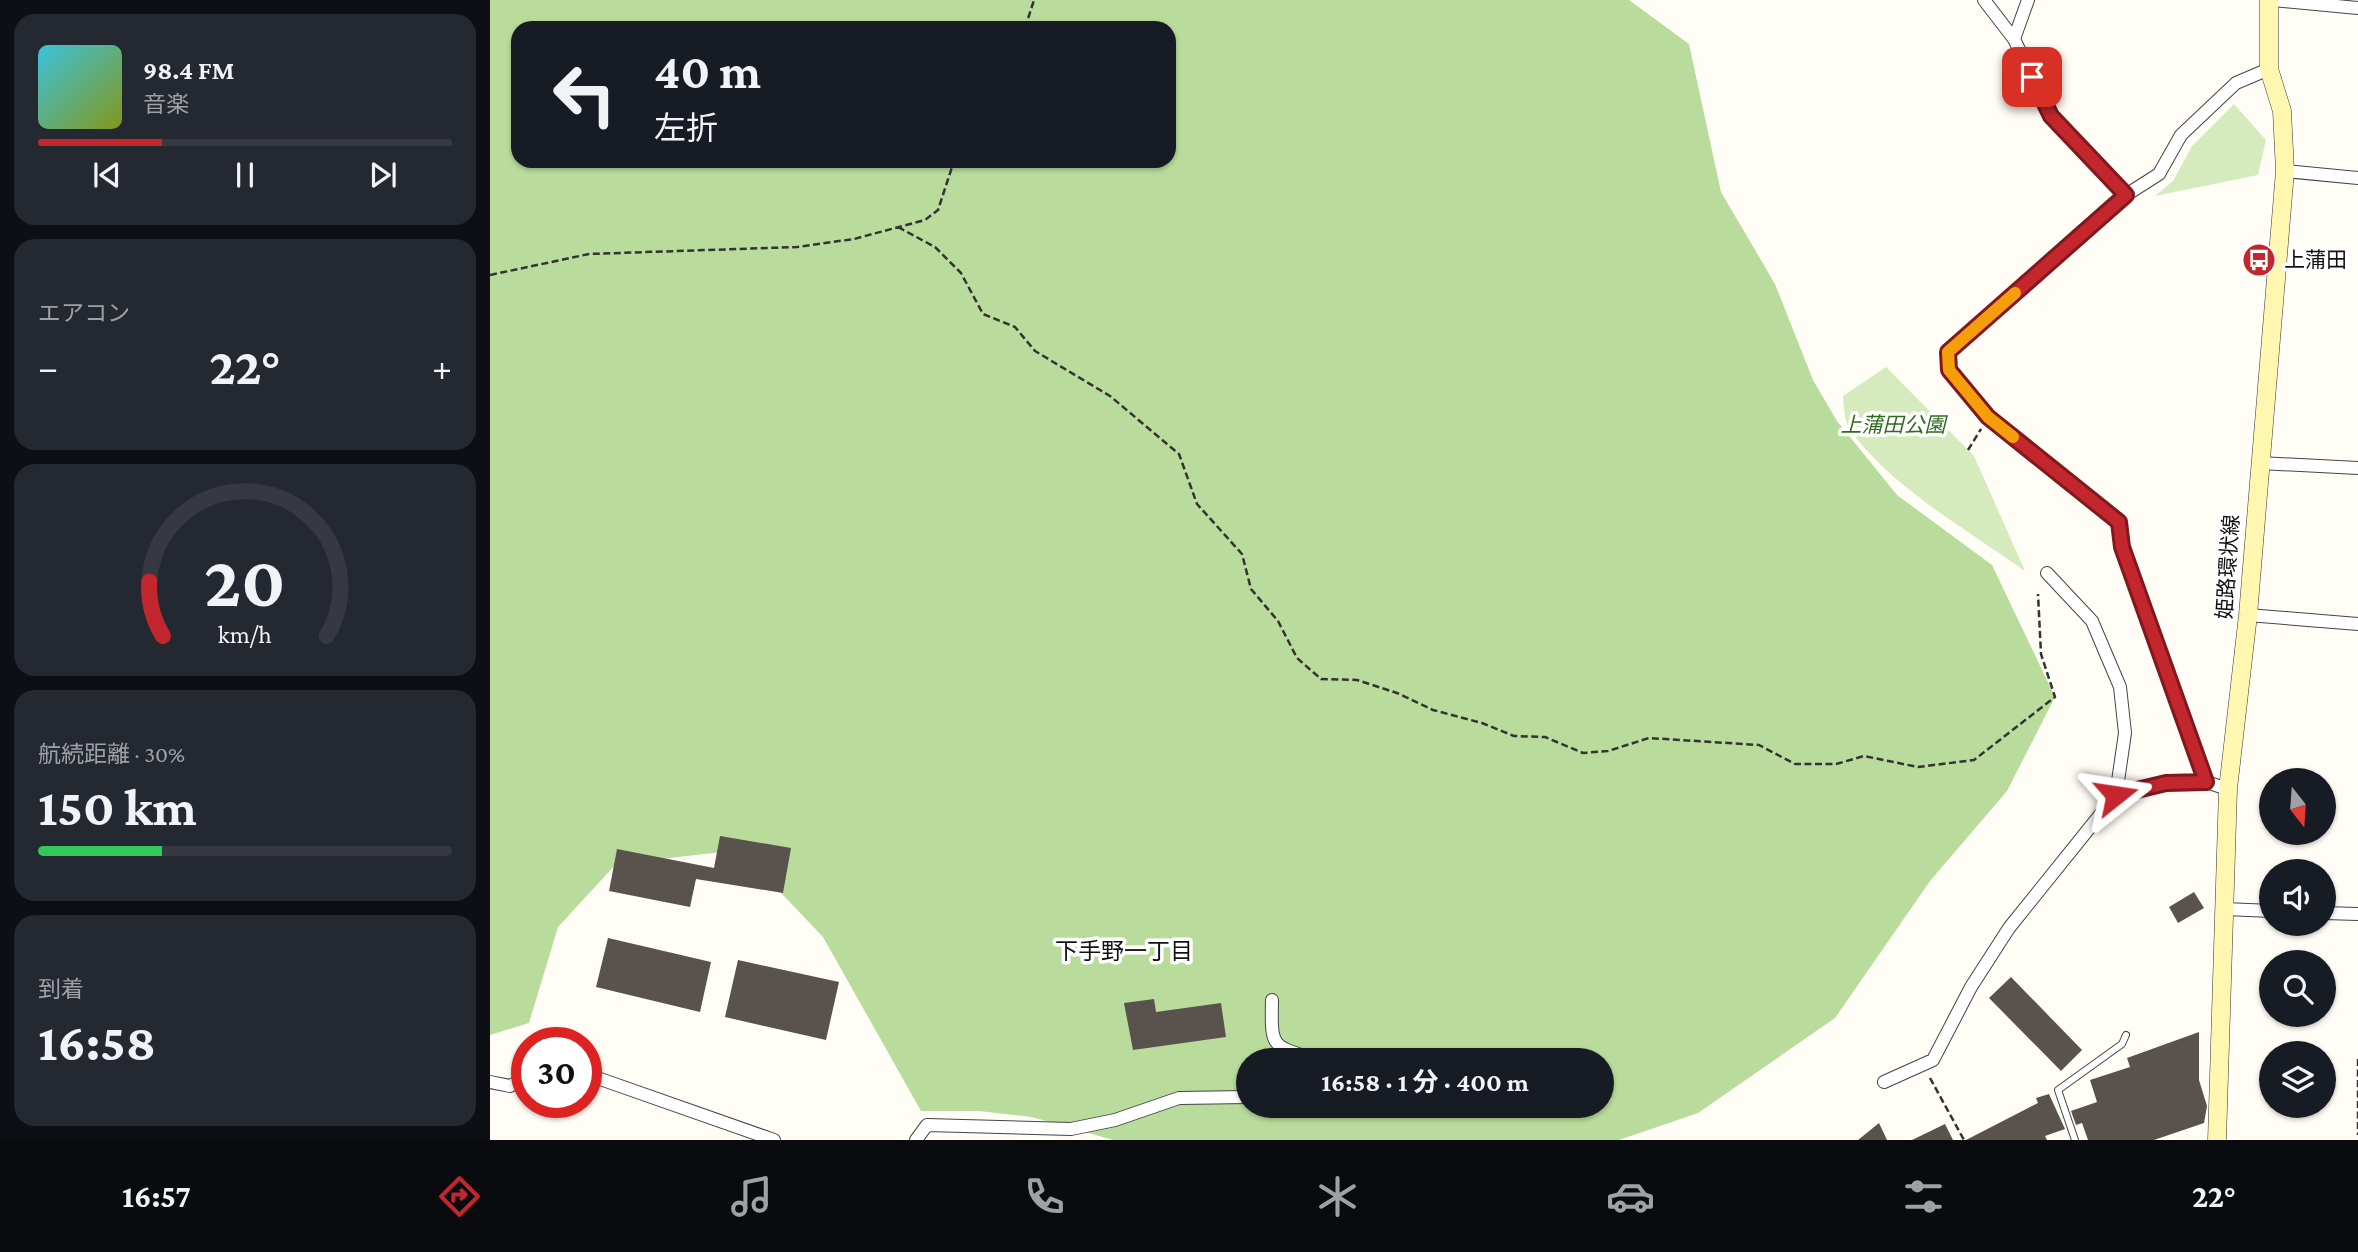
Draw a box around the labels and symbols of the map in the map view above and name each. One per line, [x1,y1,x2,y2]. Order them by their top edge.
pin [2002,47,2062,107]
bus stop icon: 上蒲田 [2240,241,2278,279]
place label: 上蒲田 [2284,248,2347,272]
park label: 上蒲田公園 [1841,413,1948,437]
street label: 姫路環状線 [2212,514,2244,620]
position arrow [2079,758,2153,832]
north arrow [2259,768,2336,845]
district label: 下手野一丁目 [1055,938,1193,964]
speed limit sign: 30 [511,1027,602,1118]

